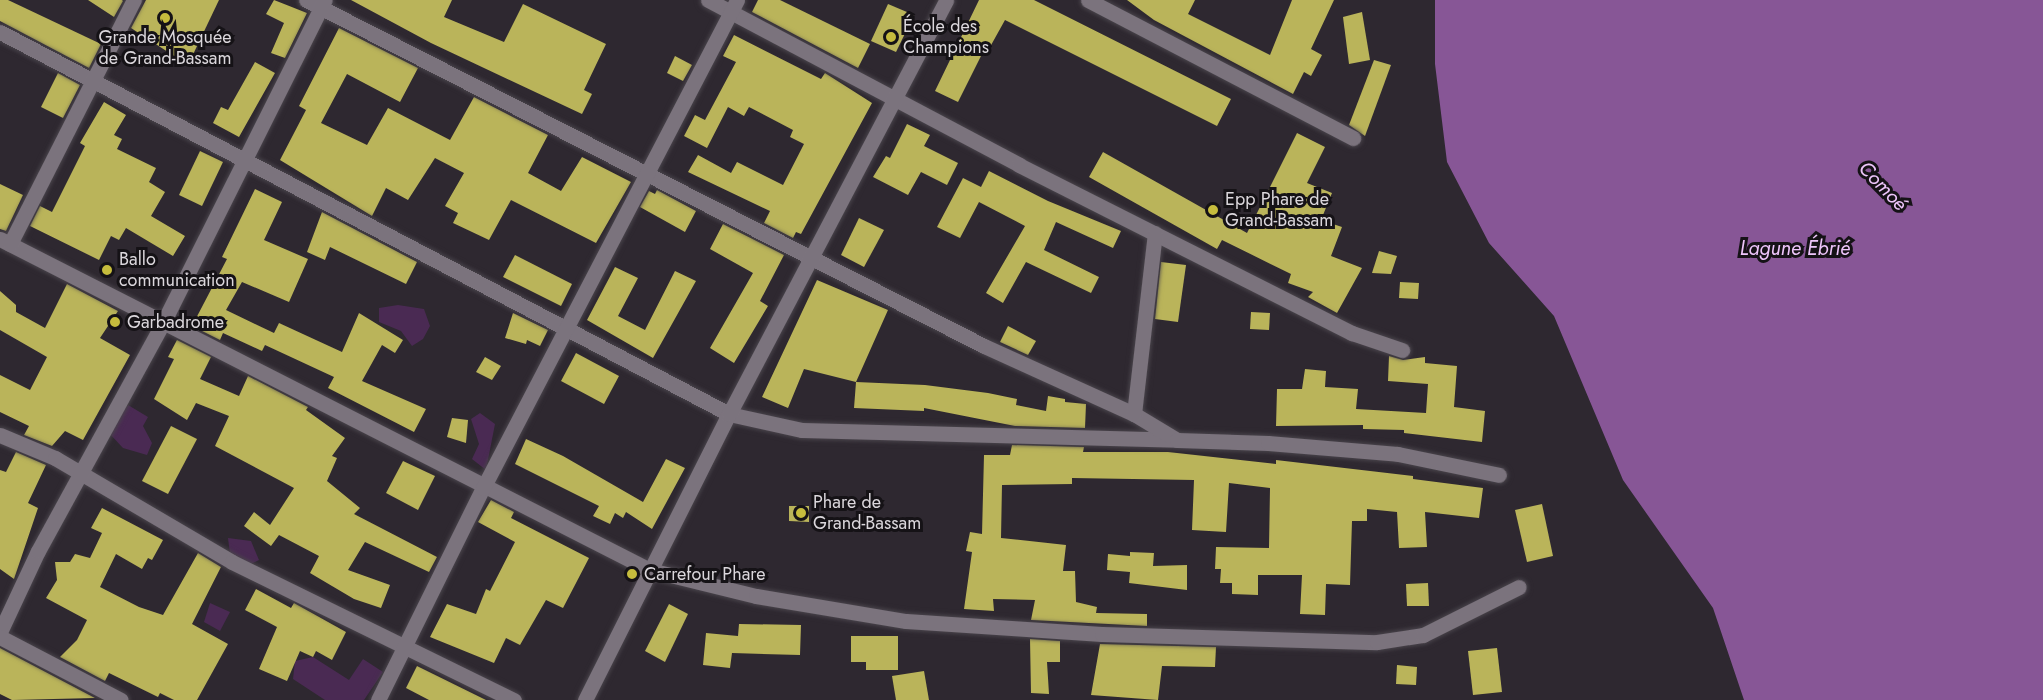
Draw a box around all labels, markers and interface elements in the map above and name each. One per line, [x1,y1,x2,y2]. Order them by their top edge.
marker: Grande Mosquée de Grand-Bassam [158,11,172,25]
place label: École des Champions [903,16,989,58]
place label: Grande Mosquée de Grand-Bassam [98,27,232,70]
marker: École des Champions [884,30,898,44]
water label: Comoé [1854,156,1912,216]
place label: Epp Phare de Grand-Bassam [1225,189,1333,232]
marker: Epp Phare de Grand-Bassam [1206,203,1220,217]
water label: Lagune Ébrié [1740,236,1850,260]
place label: Ballo communication [119,249,235,292]
marker: Ballo communication [100,263,114,277]
place label: Garbadrome [127,311,224,333]
marker: Garbadrome [108,315,122,329]
place label: Phare de Grand-Bassam [813,492,921,534]
marker: Phare de Grand-Bassam [794,506,808,520]
place label: Carrefour Phare [644,563,765,585]
marker: Carrefour Phare [625,567,639,581]

